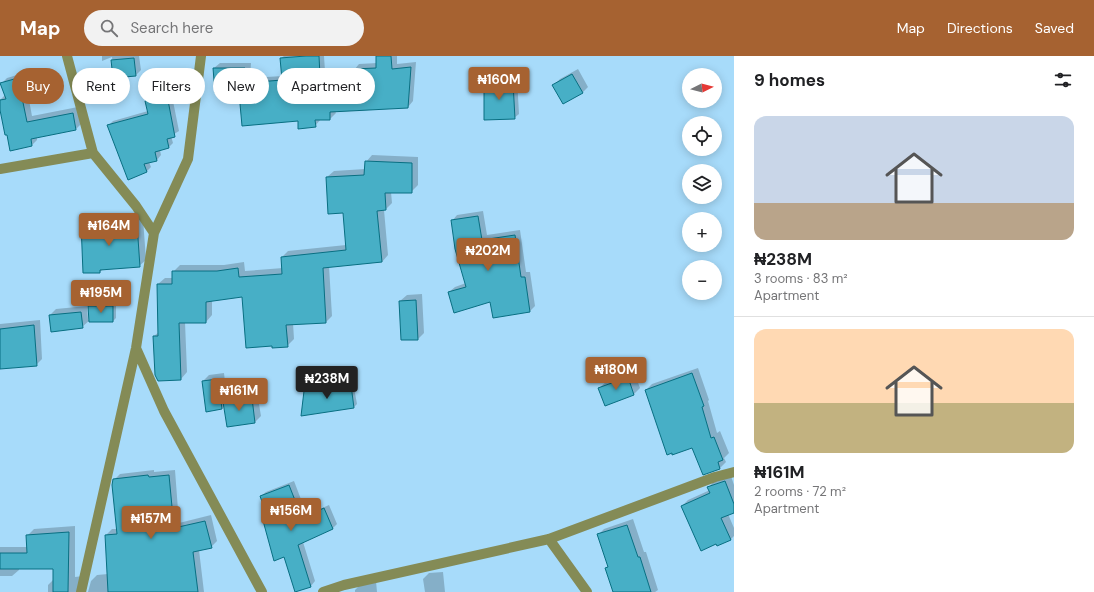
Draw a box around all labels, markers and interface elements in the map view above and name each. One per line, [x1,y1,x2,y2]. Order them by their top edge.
search box [84,10,364,46]
text: Map [20,16,60,41]
icon: search [98,17,120,39]
text: Search here [130,18,213,38]
text: Map [897,19,925,37]
text: Directions [947,19,1013,37]
text: Saved [1035,19,1074,37]
pin: ₦160M [471,67,527,101]
chip: Buy [12,68,64,104]
chip: Rent [72,68,130,104]
chip: Filters [138,68,205,104]
chip: New [213,68,269,104]
chip: Apartment [277,68,375,104]
north arrow [682,68,722,108]
map controls [682,68,722,300]
text: 9 homes [754,69,825,91]
icon: filters [1052,69,1074,91]
text: ₦160M [477,71,521,88]
button: locate [682,116,722,156]
icon: home [878,142,950,214]
button: layers [682,164,722,204]
button: + [682,212,722,252]
pin: ₦164M [81,213,137,247]
text: ₦164M [88,217,130,234]
pin: ₦202M [460,238,516,272]
text: ₦202M [466,242,510,259]
text: ₦238M [754,248,812,270]
button: − [682,260,722,300]
text: 3 rooms · 83 m² [754,270,848,287]
pin: ₦195M [73,280,129,314]
text: ₦195M [80,284,122,301]
text: Apartment [754,287,819,304]
icon: home [878,355,950,427]
pin: ₦180M [588,357,644,391]
text: ₦180M [594,361,638,378]
pin: ₦238M [299,366,355,400]
text: ₦238M [305,370,349,387]
pin: ₦161M [211,378,267,412]
text: ₦161M [220,382,258,399]
text: ₦161M [754,461,805,483]
text: 2 rooms · 72 m² [754,483,846,500]
pin: ₦156M [263,498,319,532]
text: Apartment [754,500,819,517]
text: ₦156M [270,502,312,519]
pin: ₦157M [123,506,179,540]
text: ₦157M [131,510,171,527]

